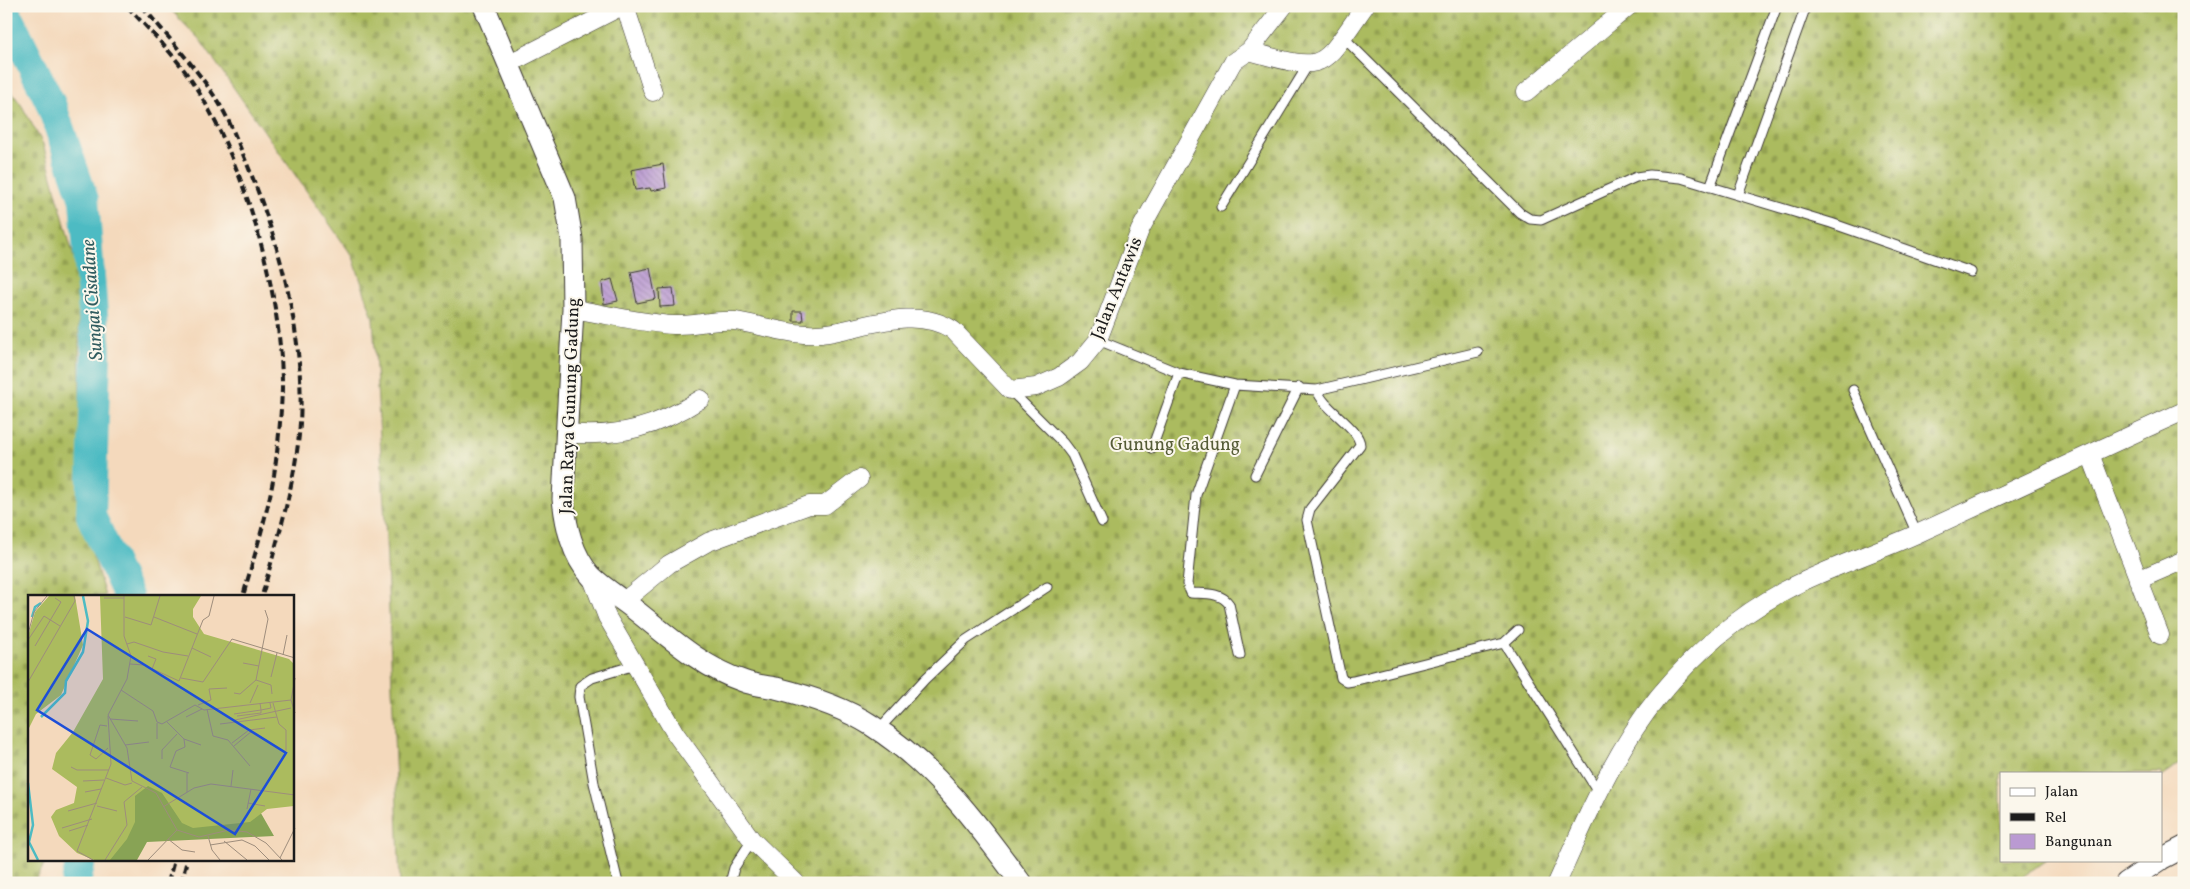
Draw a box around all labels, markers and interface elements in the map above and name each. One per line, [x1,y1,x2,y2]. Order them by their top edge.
street label: Jalan Antawis [1085,233,1149,344]
water label: Sungai Cisadane [76,238,110,361]
street label: Jalan Raya Gunung Gadung [554,297,587,515]
park label: Gunung Gadung [1110,433,1240,458]
inset map [28,595,294,862]
legend [2000,772,2162,862]
text: Jalan [2045,782,2078,803]
text: Rel [2045,808,2067,829]
text: Bangunan [2045,832,2112,853]

